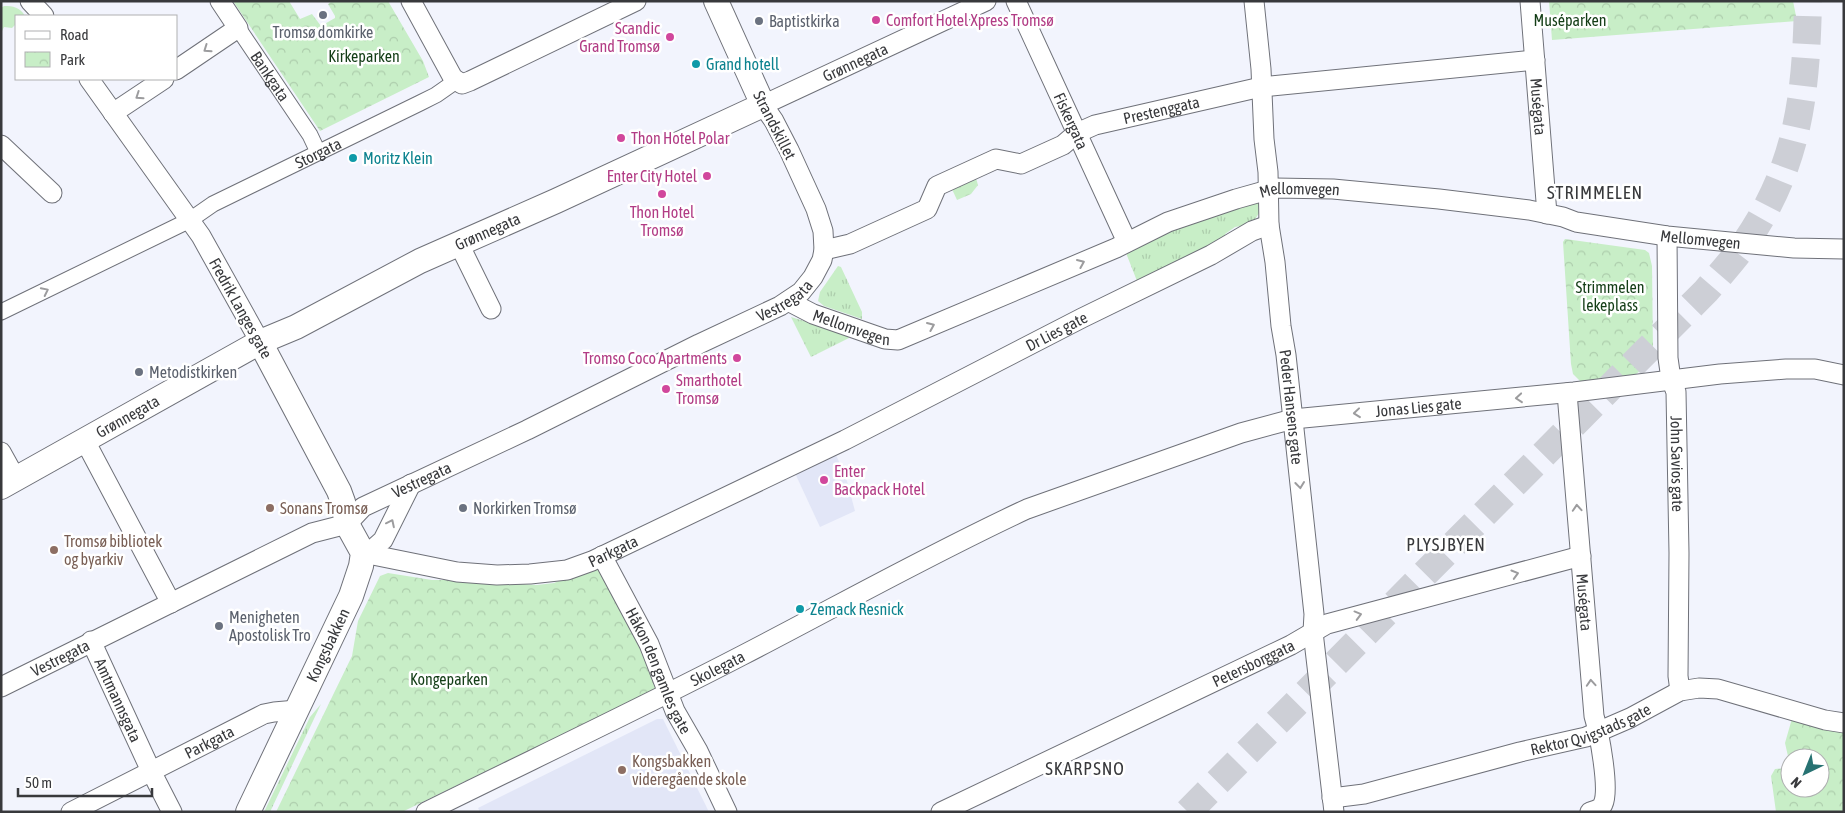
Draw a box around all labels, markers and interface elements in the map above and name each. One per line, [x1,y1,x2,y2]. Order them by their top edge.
marker: Tromsø domkirke [317,9,329,21]
place label: Comfort Hotel Xpress Tromsø [886,11,1054,30]
park label: Muséparken [1534,11,1606,30]
place label: Baptistkirka [769,12,840,31]
marker: Comfort Hotel Xpress Tromsø [870,14,882,26]
legend [15,15,178,80]
marker: Baptistkirka [753,15,765,27]
place label: Scandic Grand Tromsø [579,19,660,55]
place label: Tromsø domkirke [273,23,373,41]
text: Road [60,26,89,43]
marker: Scandic Grand Tromsø [664,31,676,43]
street label: Grønnegata [820,39,890,85]
one-way arrow [203,43,213,52]
park label: Kirkeparken [328,47,400,66]
street label: Bankgata [247,48,293,104]
text: Park [60,51,85,68]
place label: Grand hotell [706,55,780,73]
marker: Grand hotell [690,58,702,70]
street label: Muségata [1527,77,1550,136]
street label: Strandskillet [750,88,800,163]
one-way arrow [135,90,144,99]
street label: Fiskergata [1050,90,1092,152]
street label: Prestenggata [1121,92,1201,127]
place label: Thon Hotel Polar [631,129,730,147]
marker: Thon Hotel Polar [615,132,627,144]
street label: Storgata [292,134,344,172]
place label: Moritz Klein [363,149,433,167]
marker: Moritz Klein [347,152,359,164]
place label: Enter City Hotel [607,167,698,186]
marker: Enter City Hotel [701,170,713,182]
street label: Mellomvegen [1257,179,1341,201]
district label: STRIMMELEN [1547,182,1643,203]
marker: Thon Hotel Tromsø [656,188,668,200]
place label: Thon Hotel Tromsø [630,203,695,239]
street label: Grønnegata [452,209,523,254]
street label: Mellomvegen [1659,226,1742,252]
street label: Fredrik Langes gate [205,255,276,362]
one-way arrow [1076,258,1085,269]
street label: Vestregata [754,276,816,325]
park label: Strimmelen lekeplass [1575,278,1645,315]
one-way arrow [40,287,49,297]
street label: Mellomvegen [810,306,891,348]
street label: Dr Lies gate [1023,308,1090,354]
one-way arrow [926,322,935,332]
street label: Peder Hansens gate [1276,348,1307,465]
place label: Tromso Coco Apartments [583,349,727,368]
marker: Tromso Coco Apartments [731,352,743,364]
place label: Metodistkirken [149,363,237,381]
marker: Metodistkirken [133,366,145,378]
place label: Smarthotel Tromsø [676,371,743,407]
marker: Smarthotel Tromsø [660,383,672,395]
street label: Grønnegata [93,391,162,441]
one-way arrow [1514,392,1522,403]
street label: Jonas Lies gate [1374,394,1462,420]
one-way arrow [1353,407,1361,418]
street label: John Savios gate [1667,416,1687,512]
street label: Vestregata [389,458,454,501]
place label: Enter Backpack Hotel [834,462,926,499]
marker: Enter Backpack Hotel [818,474,830,486]
one-way arrow [1294,482,1305,490]
place label: Sonans Tromsø [280,499,368,517]
place label: Norkirken Tromsø [473,499,577,517]
marker: Sonans Tromsø [264,502,276,514]
marker: Norkirken Tromsø [457,502,469,514]
one-way arrow [1572,503,1583,511]
one-way arrow [385,519,396,528]
street label: Parkgata [585,531,641,571]
place label: Tromsø bibliotek og byarkiv [64,532,162,569]
district label: PLYSJBYEN [1406,534,1486,555]
marker: Tromsø bibliotek og byarkiv [48,544,60,556]
one-way arrow [1511,569,1519,579]
street label: Muségata [1573,573,1596,632]
place label: Zemack Resnick [810,600,904,618]
marker: Zemack Resnick [794,603,806,615]
street label: Kongsbakken [302,605,353,685]
street label: Håkon den gamles gate [622,605,695,737]
place label: Menigheten Apostolisk Tro [229,608,311,645]
one-way arrow [1354,611,1362,621]
marker: Menigheten Apostolisk Tro [213,620,225,632]
street label: Vestregata [28,636,92,680]
street label: Petersborggata [1209,636,1297,690]
street label: Skolegata [687,647,748,689]
street label: Amtmannsgata [91,655,145,745]
park label: Kongeparken [410,670,488,689]
one-way arrow [1586,679,1597,687]
street label: Rektor Qvigstads gate [1529,700,1654,758]
street label: Parkgata [182,722,237,762]
north arrow [1780,748,1830,798]
place label: Kongsbakken videregående skole [632,752,746,789]
district label: SKARPSNO [1045,758,1125,779]
marker: Kongsbakken videregående skole [616,764,628,776]
scale bar [18,766,151,798]
text: 50 m [25,774,52,791]
text: N [1788,774,1805,791]

